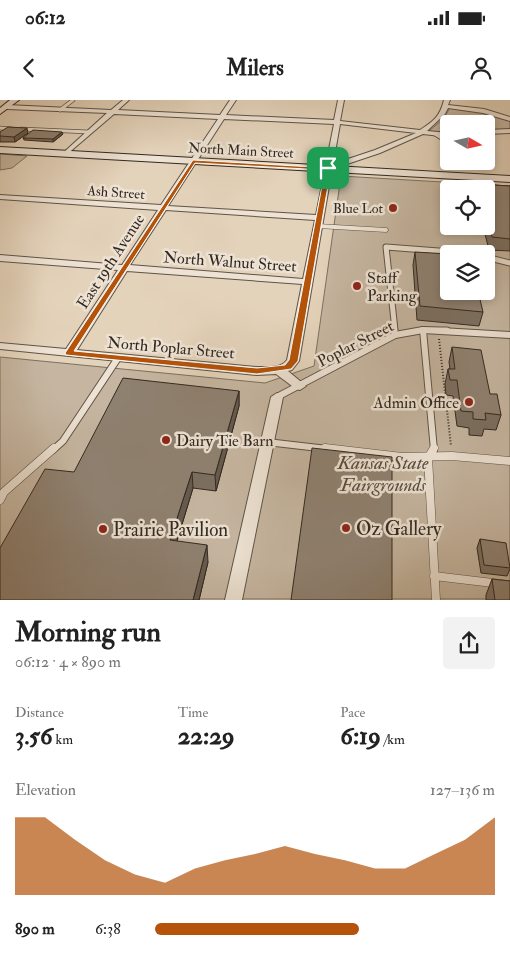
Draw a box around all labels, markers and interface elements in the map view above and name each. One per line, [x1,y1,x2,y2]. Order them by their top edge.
text: 06:12 [25,6,65,30]
icon: back [15,54,43,82]
text: Milers [226,54,284,82]
icon: person [467,54,495,82]
north arrow [440,115,495,170]
map controls [440,115,495,300]
street label: North Main Street [188,139,295,162]
pin [307,147,349,189]
icon: arrive [314,154,342,182]
button: locate [440,180,495,235]
street label: Ash Street [86,182,146,203]
place label: Blue Lot [333,200,383,217]
marker: Blue Lot [387,202,399,214]
street label: East 19th Avenue [73,210,149,313]
button: layers [440,245,495,300]
street label: North Walnut Street [163,247,297,277]
place label: Staff Parking [367,268,418,306]
marker: Staff Parking [351,280,363,292]
street label: Poplar Street [314,316,397,373]
street label: North Poplar Street [106,332,235,365]
place label: Admin Office [373,393,459,413]
marker: Admin Office [463,396,475,408]
place label: Dairy Tie Barn [176,431,273,451]
marker: Dairy Tie Barn [160,434,172,446]
park label: Kansas State Fairgrounds [337,451,429,497]
place label: Oz Gallery [356,517,442,541]
place label: Prairie Pavilion [113,518,228,542]
marker: Oz Gallery [340,522,352,534]
marker: Prairie Pavilion [97,523,109,535]
text: Morning run [15,615,161,650]
button: share [443,617,495,669]
text: 06:12 · 4 × 890 m [15,652,121,672]
text: Distance [15,704,64,721]
text: Time [178,704,208,721]
text: Pace [340,704,365,721]
text: 3.56 [15,721,53,752]
text: 22:29 [178,721,235,752]
text: 6:19 [340,721,381,752]
text: km [53,731,73,748]
text: /km [381,731,405,748]
text: Elevation [15,780,76,800]
text: 127–136 m [430,780,495,800]
text: 890 m [15,919,55,939]
text: 6:38 [95,919,121,939]

